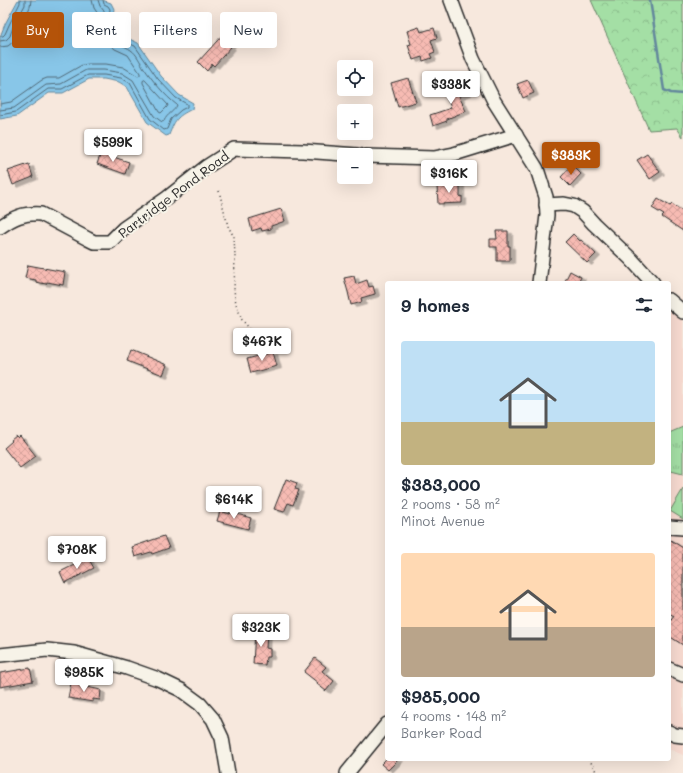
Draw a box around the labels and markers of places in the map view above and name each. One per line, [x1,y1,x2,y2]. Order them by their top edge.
pin: $338K [423,71,479,105]
pin: $599K [85,129,141,163]
pin: $383K [543,142,599,176]
pin: $316K [421,160,477,194]
pin: $467K [234,328,290,362]
pin: $614K [206,486,262,520]
pin: $708K [49,536,105,570]
pin: $323K [233,614,289,648]
pin: $985K [56,659,112,693]

